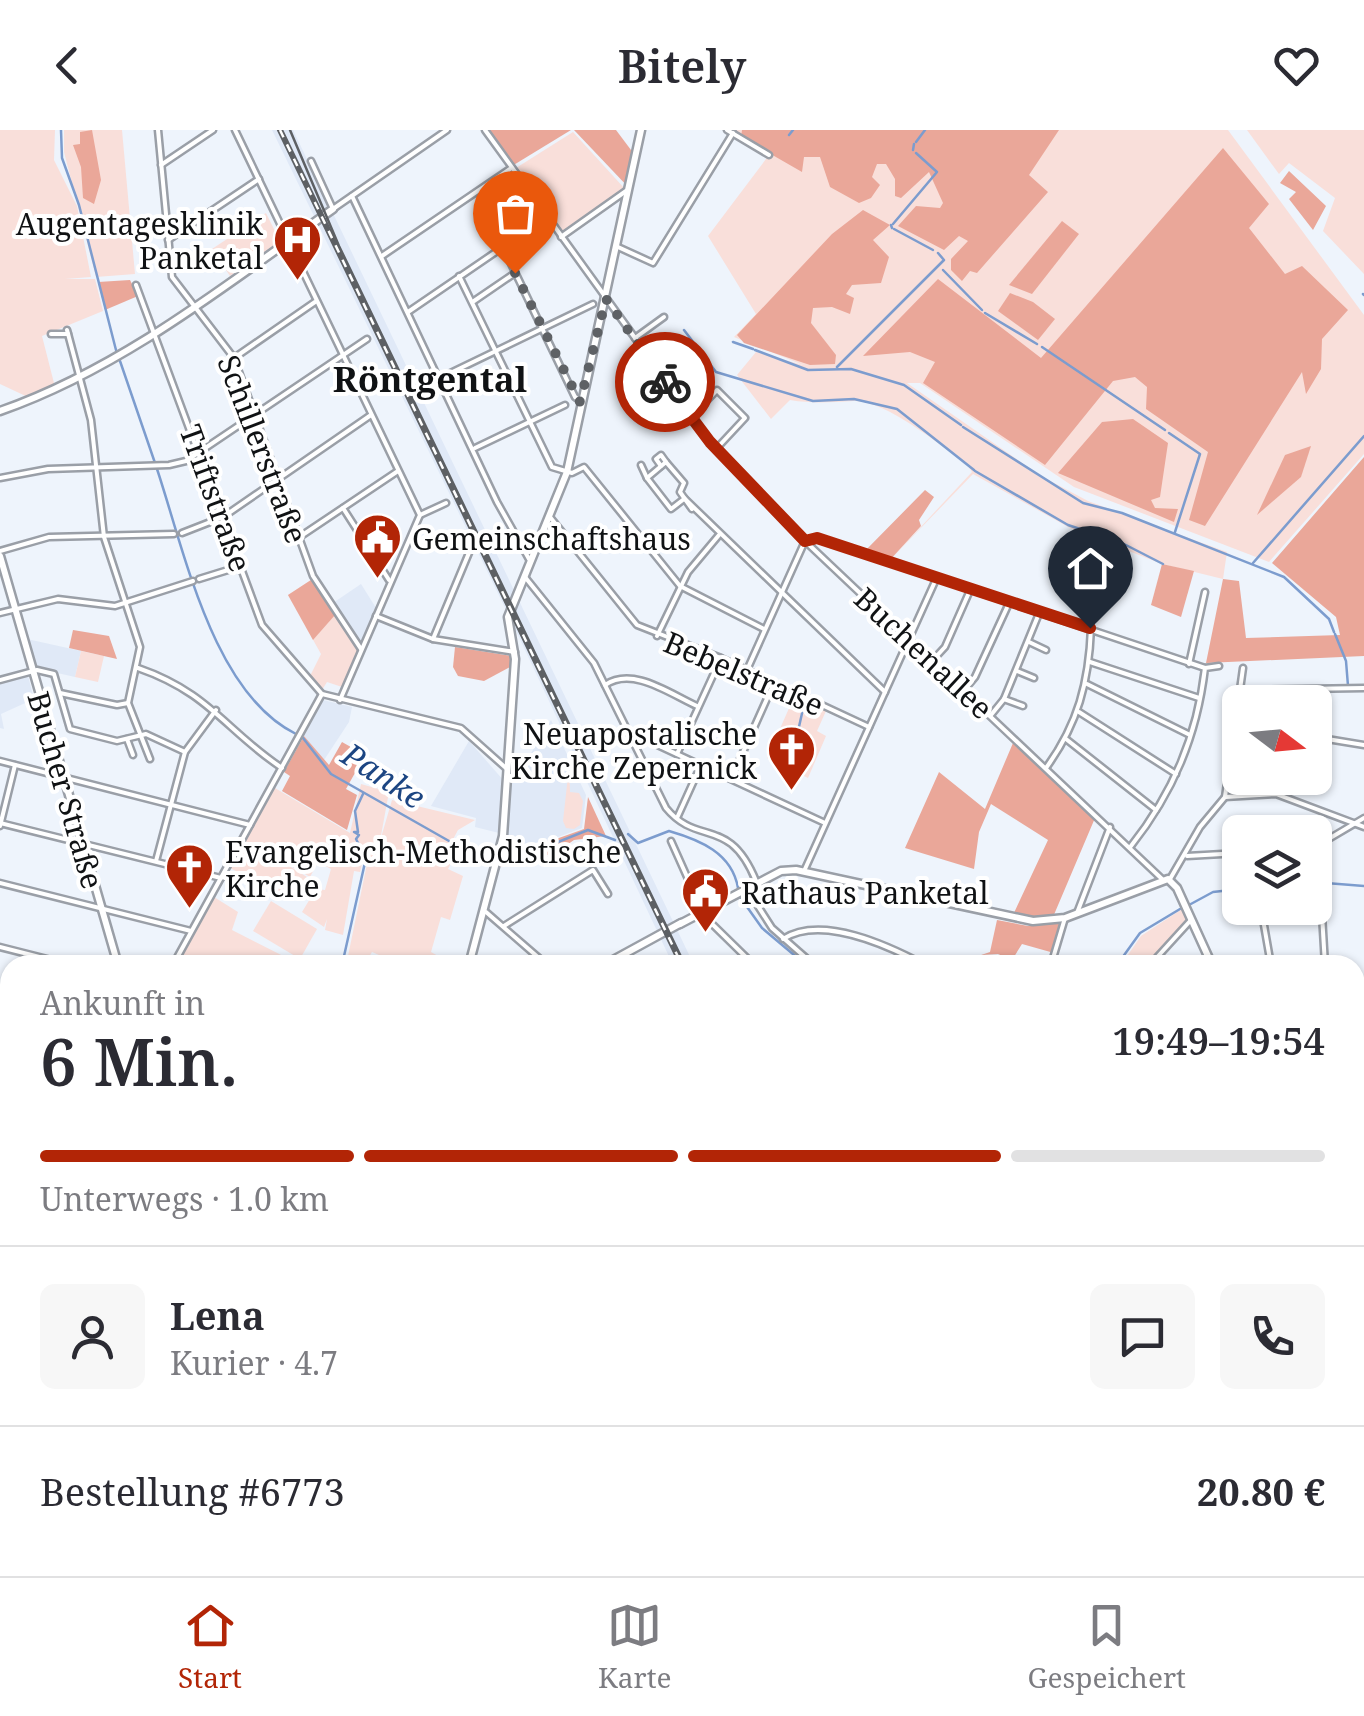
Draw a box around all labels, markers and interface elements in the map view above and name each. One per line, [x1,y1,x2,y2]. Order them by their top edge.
text: Bitely [618,35,746,96]
icon: back [40,38,95,93]
icon: heart [1269,38,1324,93]
pin [473,171,558,274]
icon: bag [488,186,543,241]
place label: Augentagesklinik Panketal [16,203,263,278]
hospital icon: Augentagesklinik Panketal [272,214,324,282]
courier [615,332,715,432]
street label: Schillerstraße [208,349,318,549]
district label: Röntgental [333,355,527,402]
icon: bike [638,355,693,410]
street label: Triftstraße [170,419,262,577]
public building icon: Gemeinschaftshaus [351,512,403,580]
place label: Gemeinschaftshaus [412,518,691,559]
pin [1048,526,1133,629]
icon: home [1063,541,1118,596]
street label: Buchenallee [846,578,1002,728]
street label: Bebelstraße [658,621,830,725]
north arrow [1222,685,1332,795]
map controls [1222,685,1332,925]
street label: Bucher Straße [18,687,114,893]
place label: Neuapostalische Kirche Zepernick [511,713,757,788]
church icon: Neuapostalische Kirche Zepernick [766,724,818,792]
water label: Panke [333,732,434,818]
button: layers [1222,815,1332,925]
place label: Evangelisch-Methodistische Kirche [225,831,621,906]
church icon: Evangelisch-Methodistische Kirche [164,842,216,910]
public building icon: Rathaus Panketal [680,866,732,934]
place label: Rathaus Panketal [741,872,989,913]
text: Ankunft in [40,981,205,1024]
text: 19:49–19:54 [1112,1014,1325,1066]
text: 6 Min. [40,1017,238,1105]
text: Unterwegs · 1.0 km [40,1177,329,1220]
button: person [40,1284,145,1389]
button: chat [1090,1284,1195,1389]
button: phone [1220,1284,1325,1389]
text: Lena [170,1289,265,1341]
text: Kurier · 4.7 [170,1341,338,1384]
text: Bestellung #6773 [40,1465,345,1517]
text: 20.80 € [1197,1465,1325,1517]
tab: Start [178,1598,242,1696]
tab: Karte [598,1598,671,1696]
tab: Gespeichert [1028,1598,1186,1696]

